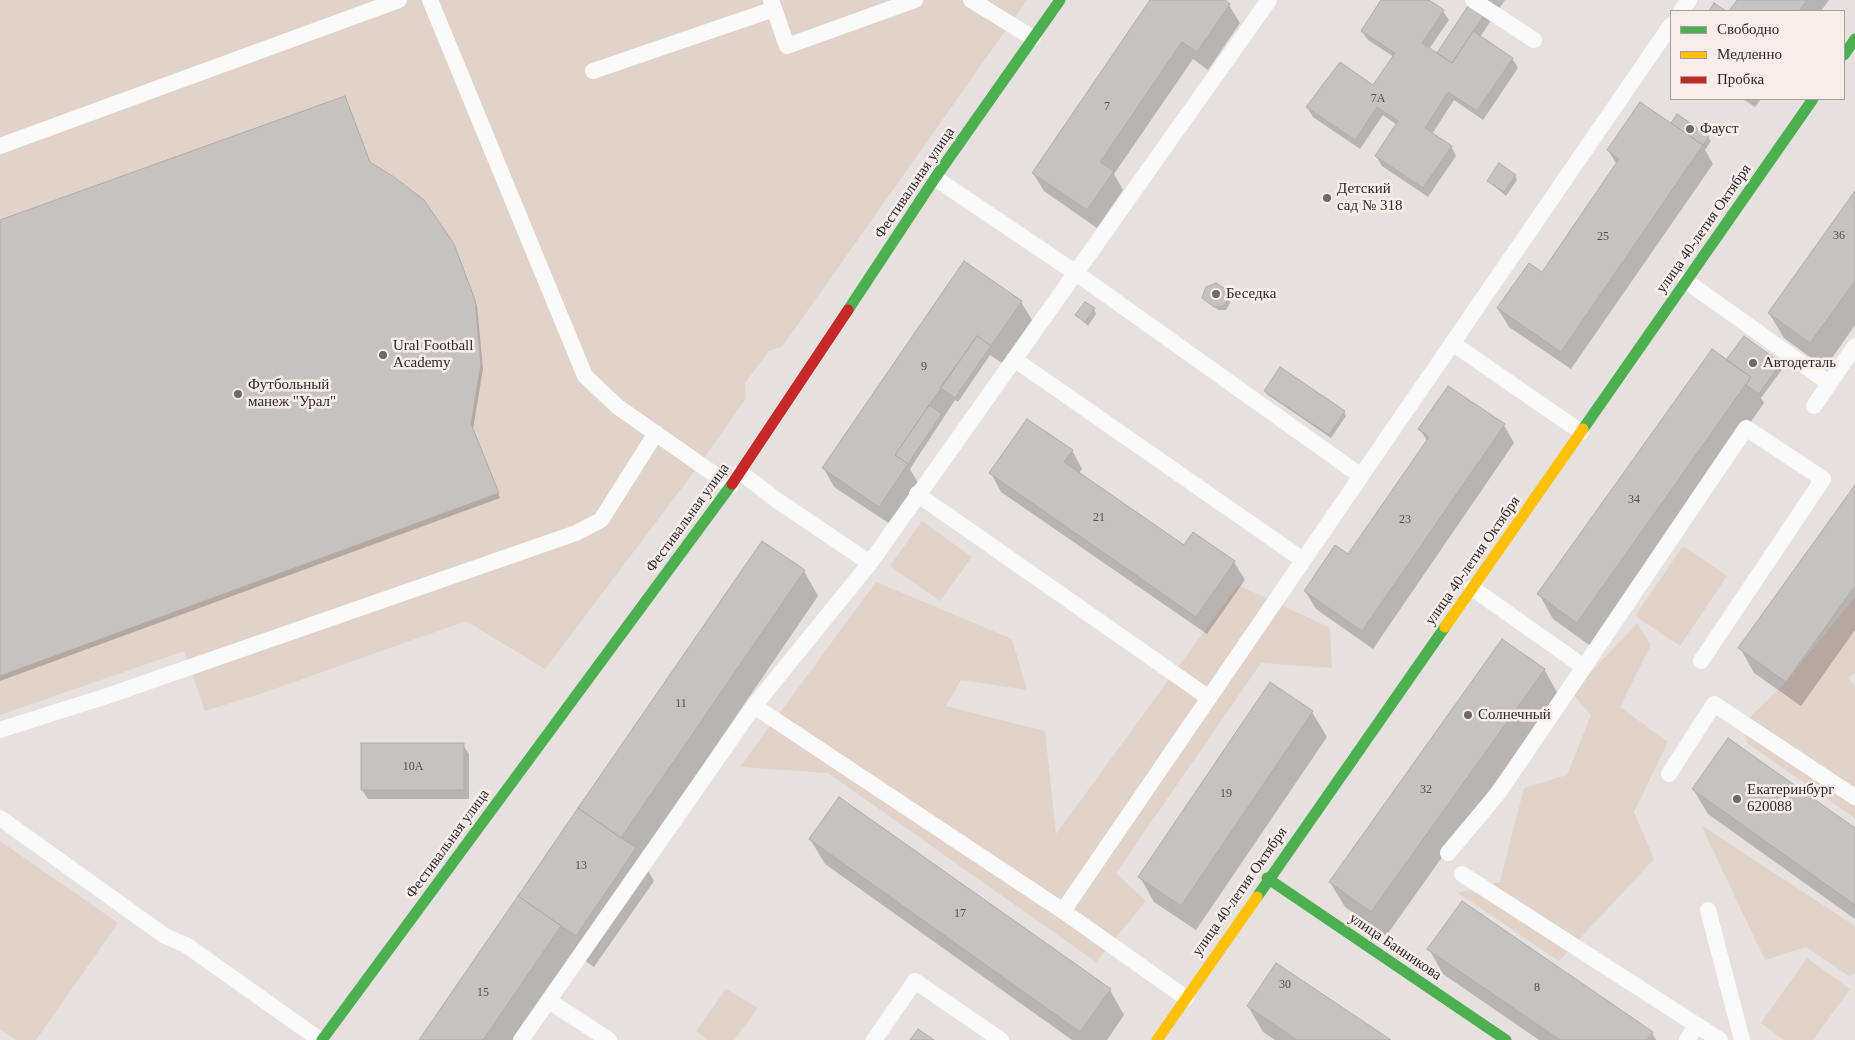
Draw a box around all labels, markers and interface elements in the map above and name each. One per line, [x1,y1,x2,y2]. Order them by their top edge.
legend [1670,10,1845,100]
text: Свободно [1717,21,1779,37]
text: Медленно [1717,46,1782,62]
text: Пробка [1717,71,1764,87]
house number: 7А [1371,92,1385,106]
house number: 7 [1104,100,1110,114]
place label: Фауст [1700,120,1738,138]
marker: Фауст [1684,123,1696,135]
street label: Фестивальная улица [871,124,959,242]
street label: улица 40-летия Октября [1653,161,1755,297]
place label: Детский сад № 318 [1337,180,1402,215]
marker: Детский сад № 318 [1321,192,1333,204]
house number: 36 [1833,229,1845,243]
house number: 25 [1597,230,1609,244]
place label: Беседка [1226,285,1276,303]
marker: Беседка [1210,288,1222,300]
place label: Ural Football Academy [393,337,473,372]
marker: Ural Football Academy [377,349,389,361]
place label: Автодеталь [1763,354,1836,372]
marker: Автодеталь [1747,357,1759,369]
house number: 9 [921,360,927,374]
place label: Футбольный манеж "Урал" [248,376,336,411]
marker: Футбольный манеж "Урал" [232,388,244,400]
street label: Фестивальная улица [642,460,734,576]
street label: улица 40-летия Октября [1422,493,1524,629]
house number: 34 [1628,493,1640,507]
house number: 21 [1093,511,1105,525]
house number: 23 [1399,513,1411,527]
house number: 11 [675,697,687,711]
place label: Солнечный [1478,706,1551,724]
marker: Солнечный [1462,709,1474,721]
house number: 10А [403,760,423,774]
place label: Екатеринбург 620088 [1747,781,1834,816]
house number: 32 [1420,783,1432,797]
street label: Фестивальная улица [402,786,494,902]
house number: 19 [1220,787,1232,801]
marker: Екатеринбург 620088 [1731,793,1743,805]
street label: улица 40-летия Октября [1189,824,1291,960]
house number: 13 [575,859,587,873]
house number: 17 [954,907,966,921]
street label: улица Банникова [1345,909,1445,985]
house number: 30 [1279,978,1291,992]
house number: 8 [1534,981,1540,995]
house number: 15 [477,986,489,1000]

